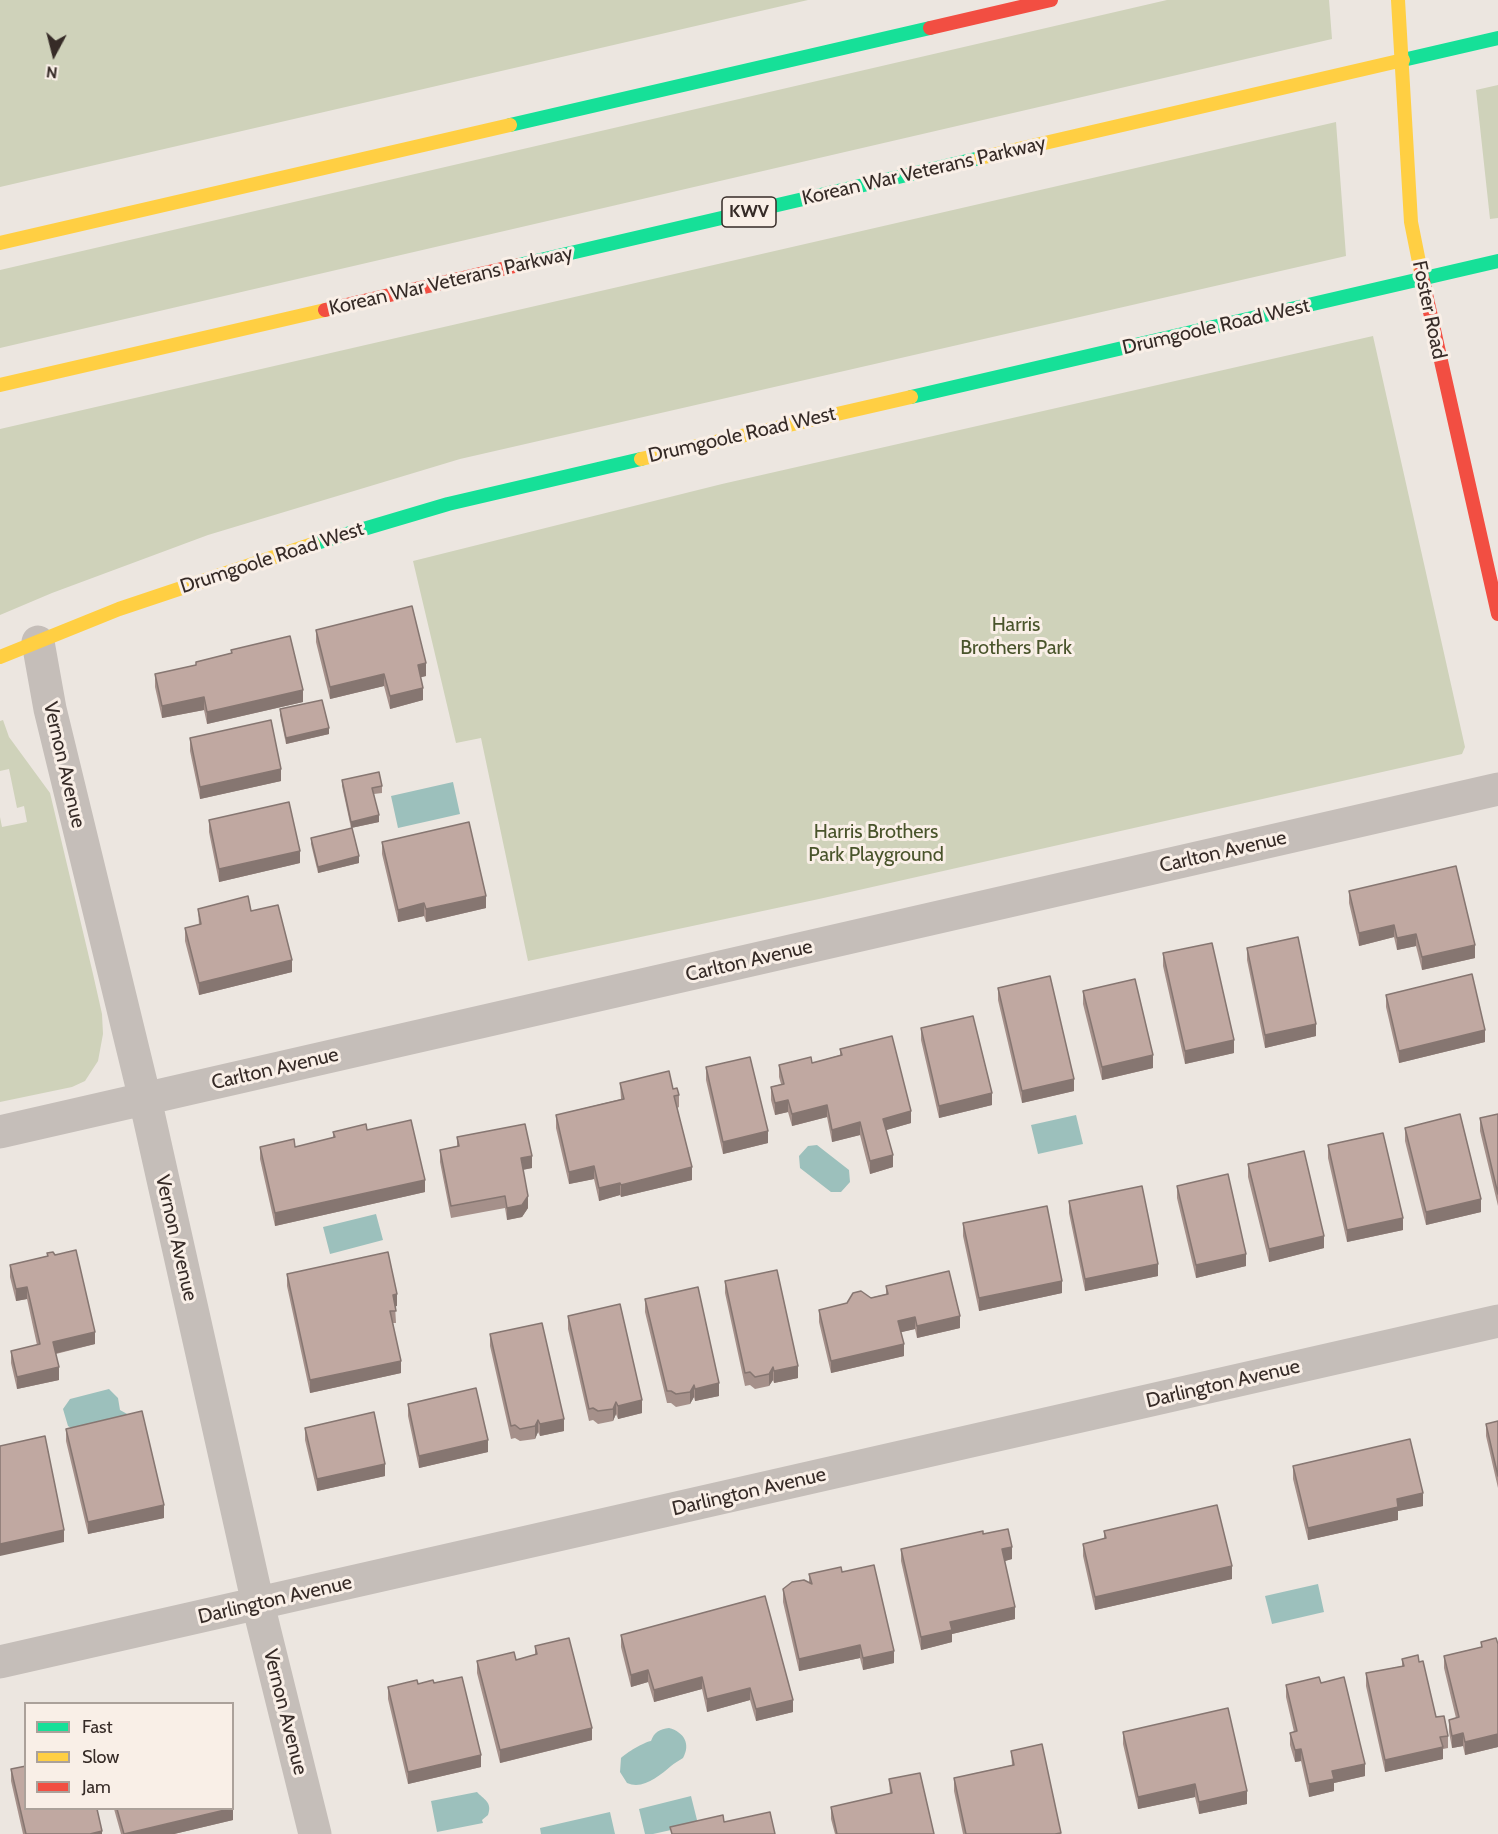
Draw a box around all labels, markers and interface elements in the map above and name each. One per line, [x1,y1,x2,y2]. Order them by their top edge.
north arrow [24,24,84,84]
text: N [45,62,59,82]
street label: Korean War Veterans Parkway [800,131,1048,211]
road number: KWV [722,197,776,227]
street label: Korean War Veterans Parkway [327,241,575,321]
street label: Foster Road [1407,259,1451,361]
street label: Drumgoole Road West [1120,294,1312,360]
street label: Drumgoole Road West [646,402,838,468]
street label: Drumgoole Road West [177,517,367,599]
park label: Harris Brothers Park [960,613,1072,660]
street label: Vernon Avenue [38,700,90,830]
park label: Harris Brothers Park Playground [808,820,944,867]
street label: Carlton Avenue [1157,826,1289,878]
street label: Carlton Avenue [683,935,815,987]
street label: Carlton Avenue [209,1043,341,1095]
street label: Vernon Avenue [150,1173,202,1303]
street label: Darlington Avenue [1144,1355,1302,1413]
street label: Darlington Avenue [670,1463,828,1521]
street label: Darlington Avenue [196,1571,354,1629]
street label: Vernon Avenue [258,1647,312,1777]
legend [24,1702,234,1810]
text: Fast [82,1716,113,1738]
text: Slow [82,1746,119,1768]
text: Jam [82,1776,111,1798]

